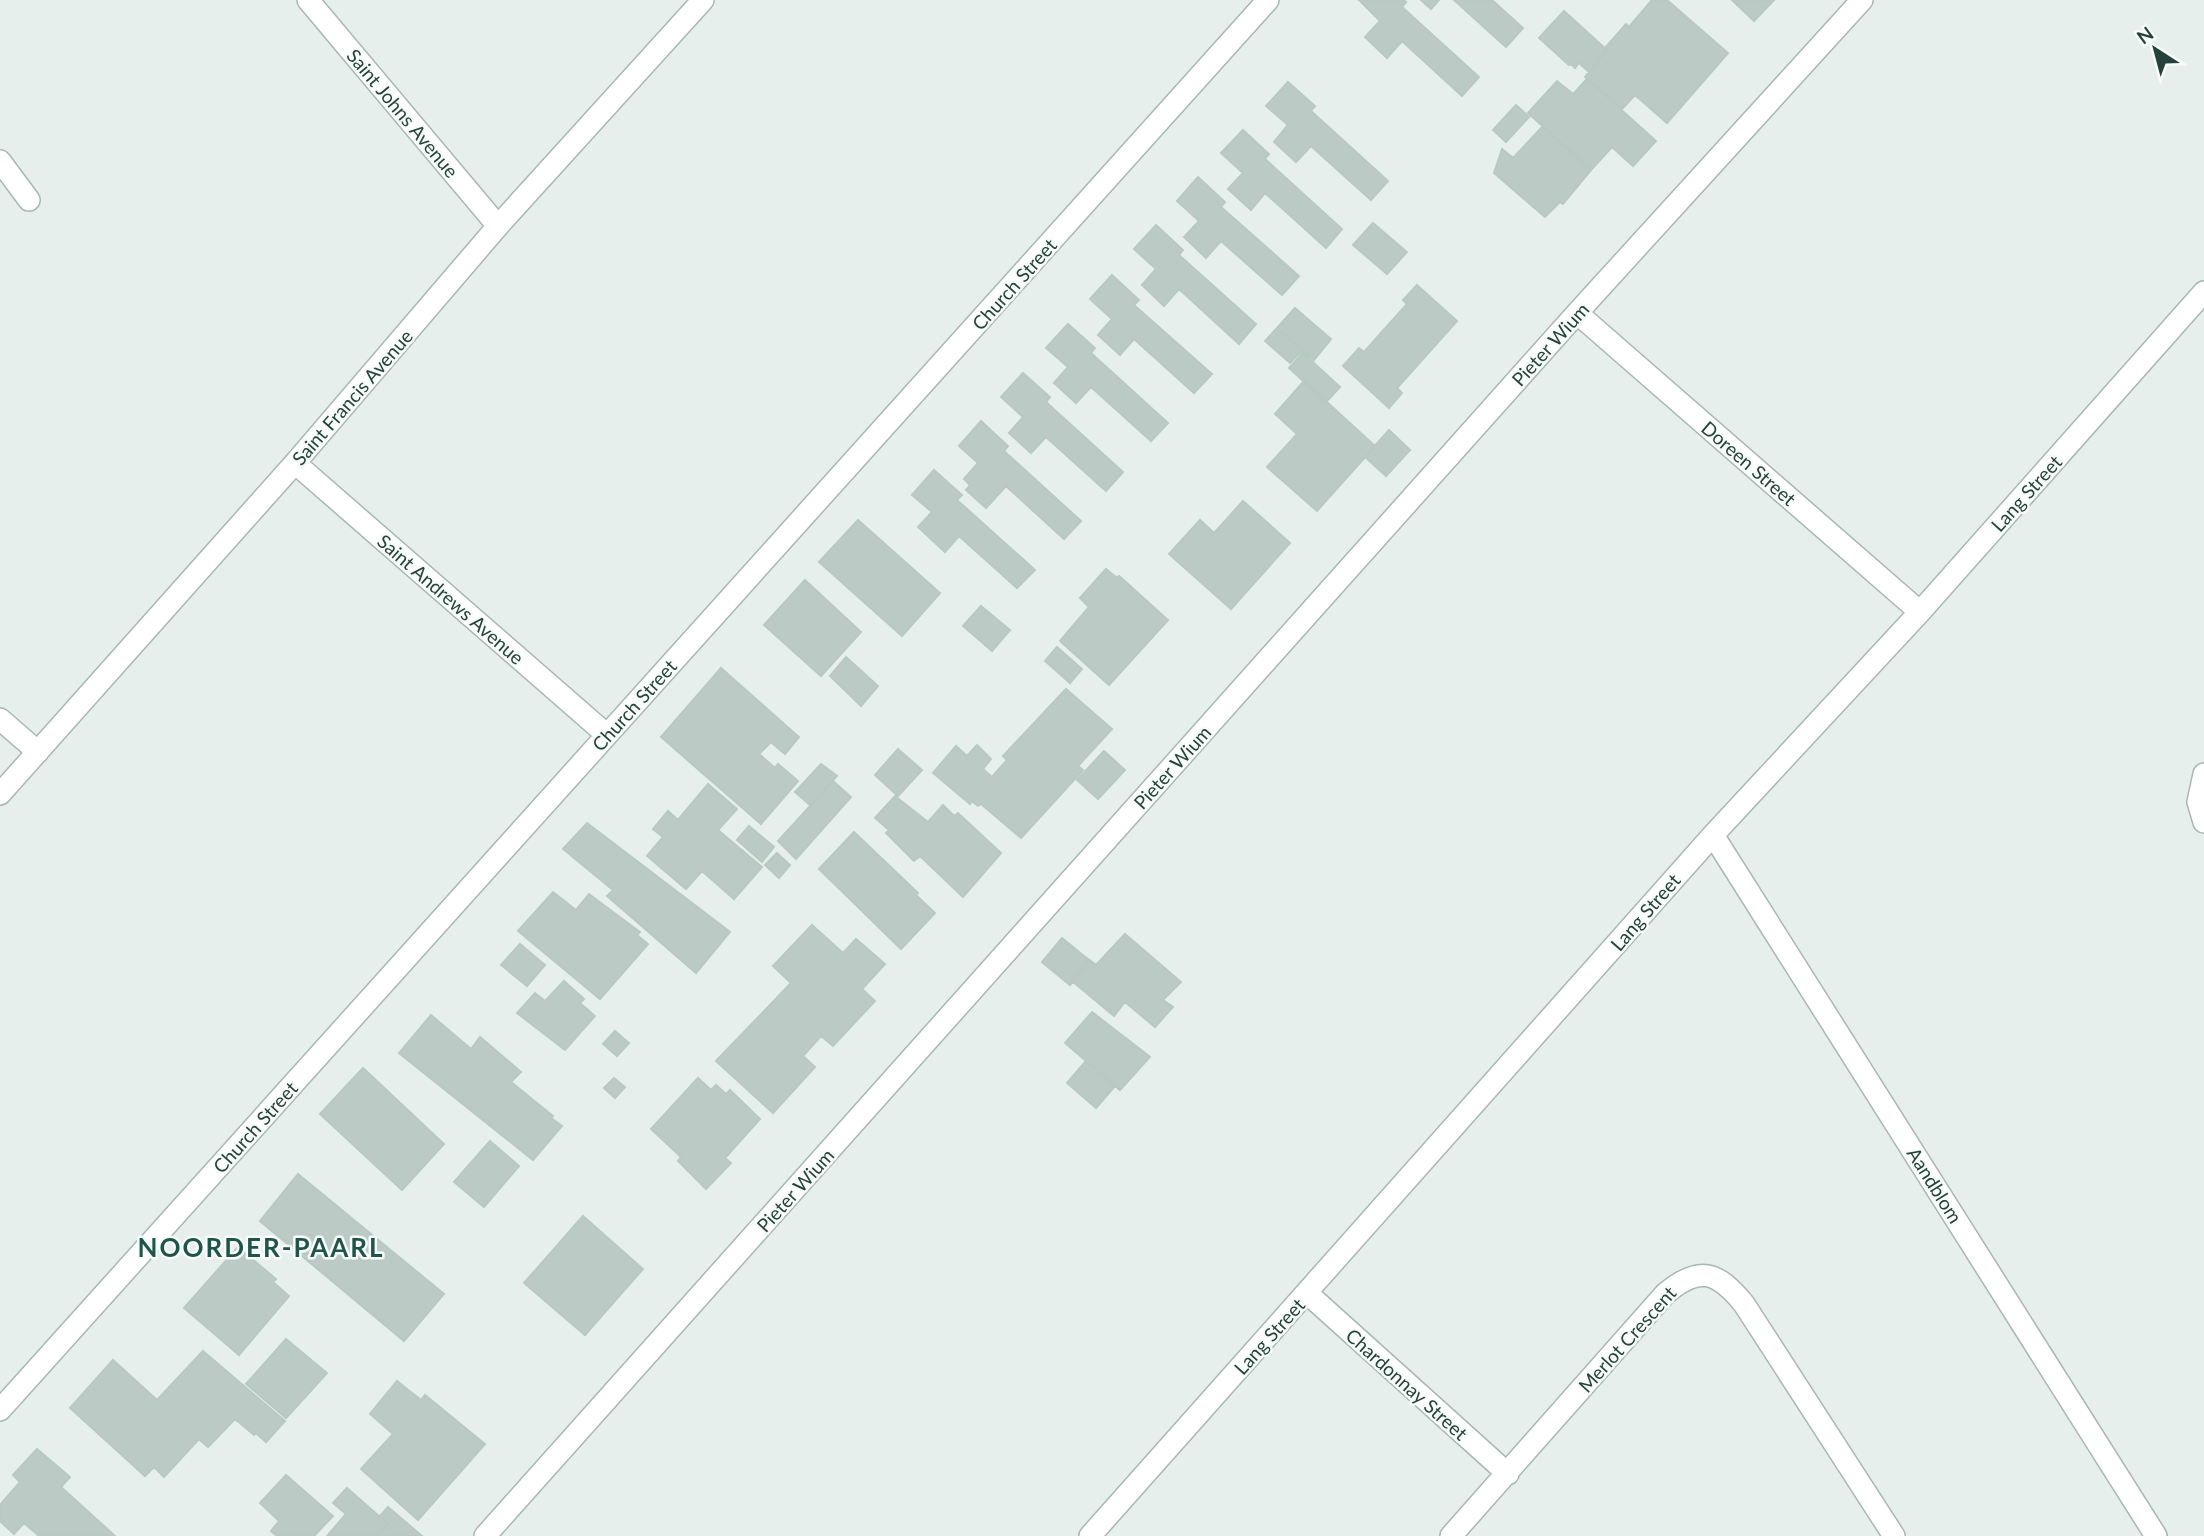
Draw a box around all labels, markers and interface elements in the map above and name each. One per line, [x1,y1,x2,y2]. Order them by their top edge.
north arrow [2120,14,2190,84]
text: N [2132,21,2157,48]
street label: Saint Johns Avenue [343,44,463,182]
street label: Church Street [967,233,1061,334]
street label: Pieter Wium [1507,298,1593,390]
street label: Saint Francis Avenue [287,325,417,469]
street label: Doreen Street [1697,416,1801,510]
street label: Lang Street [1986,450,2066,536]
street label: Saint Andrews Avenue [373,529,529,669]
street label: Church Street [587,654,681,755]
street label: Pieter Wium [1129,721,1215,813]
street label: Lang Street [1605,869,1685,955]
street label: Church Street [208,1076,302,1177]
street label: Aandblom [1903,1143,1967,1227]
street label: Pieter Wium [752,1144,838,1236]
district label: NOORDER-PAARL [137,1231,385,1263]
street label: Merlot Crescent [1573,1281,1681,1397]
street label: Lang Street [1229,1293,1309,1379]
street label: Chardonnay Street [1342,1323,1473,1445]

